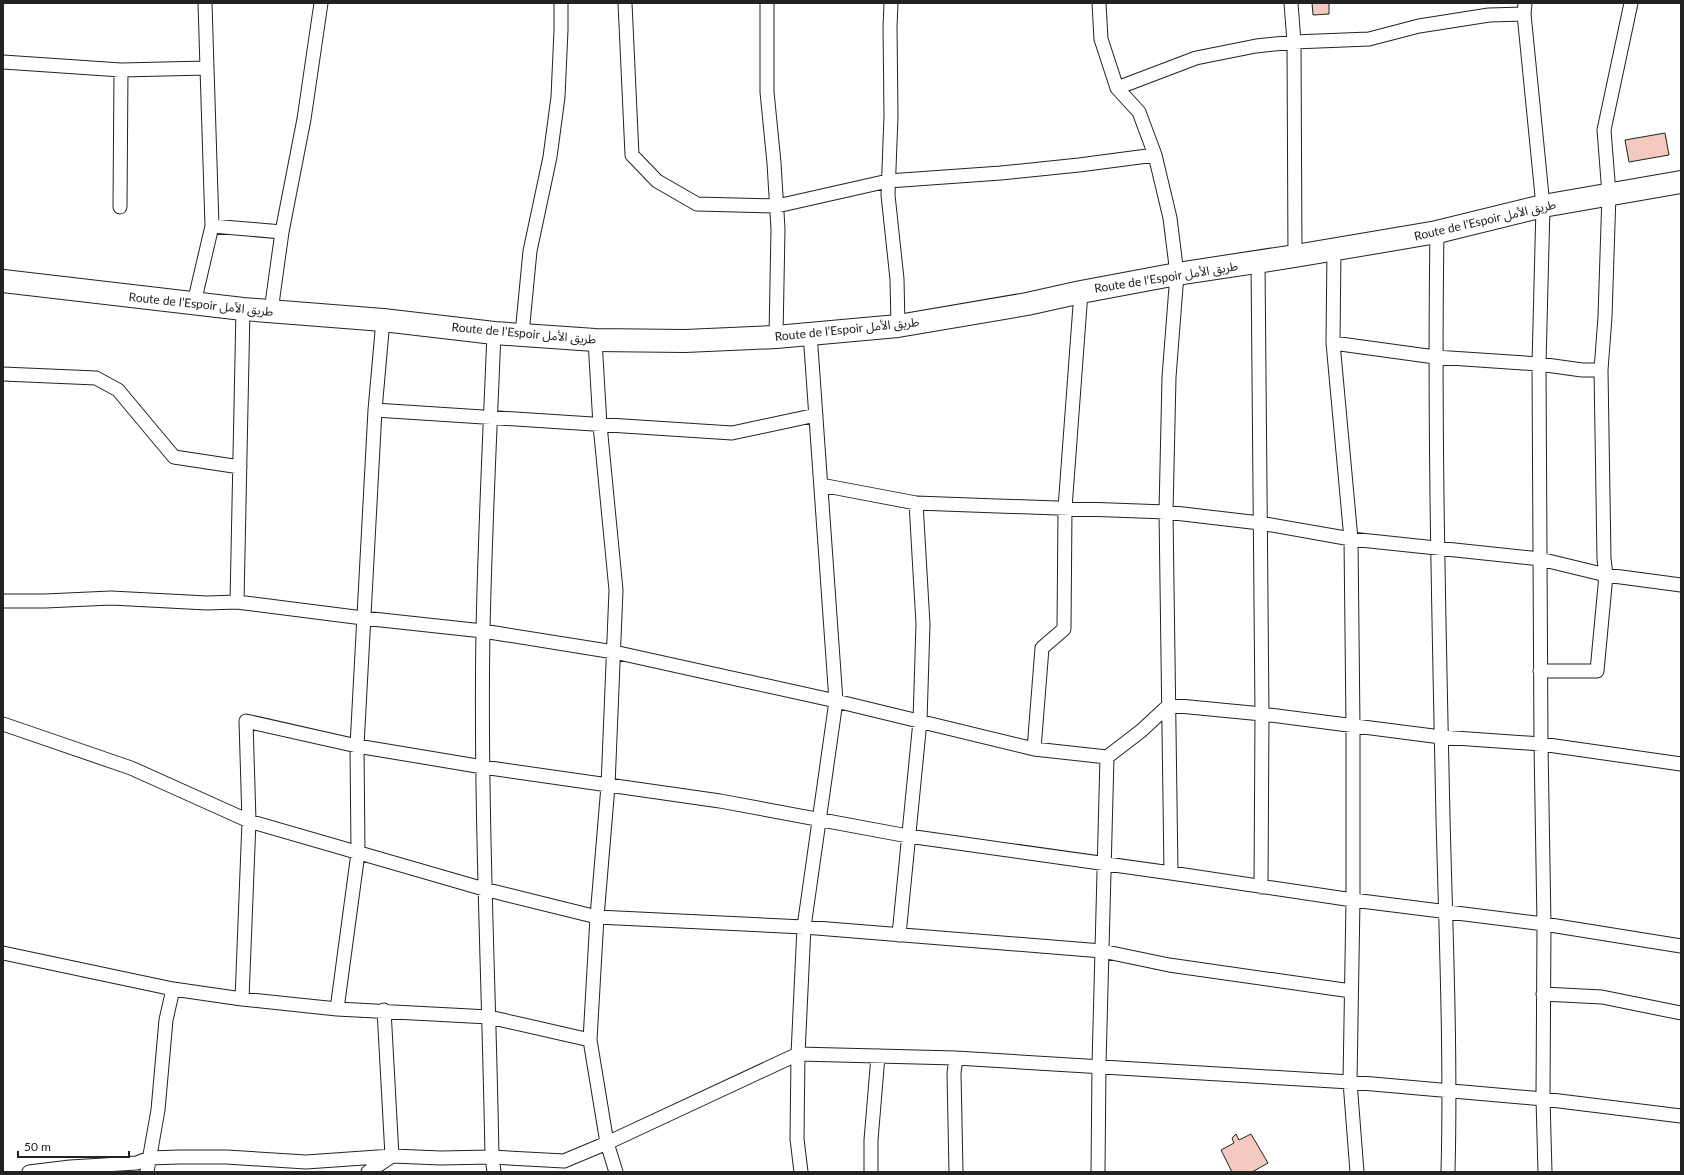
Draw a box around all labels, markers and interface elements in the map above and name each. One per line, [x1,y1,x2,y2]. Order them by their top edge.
street label: Route de l’Espoir طريق الأمل [1413,196,1558,245]
street label: Route de l’Espoir طريق الأمل [1093,258,1239,297]
street label: Route de l’Espoir طريق الأمل [128,289,274,320]
street label: Route de l’Espoir طريق الأمل [774,314,920,345]
street label: Route de l’Espoir طريق الأمل [451,319,597,348]
scale bar [18,1133,129,1159]
text: 50 m [24,1139,51,1154]

